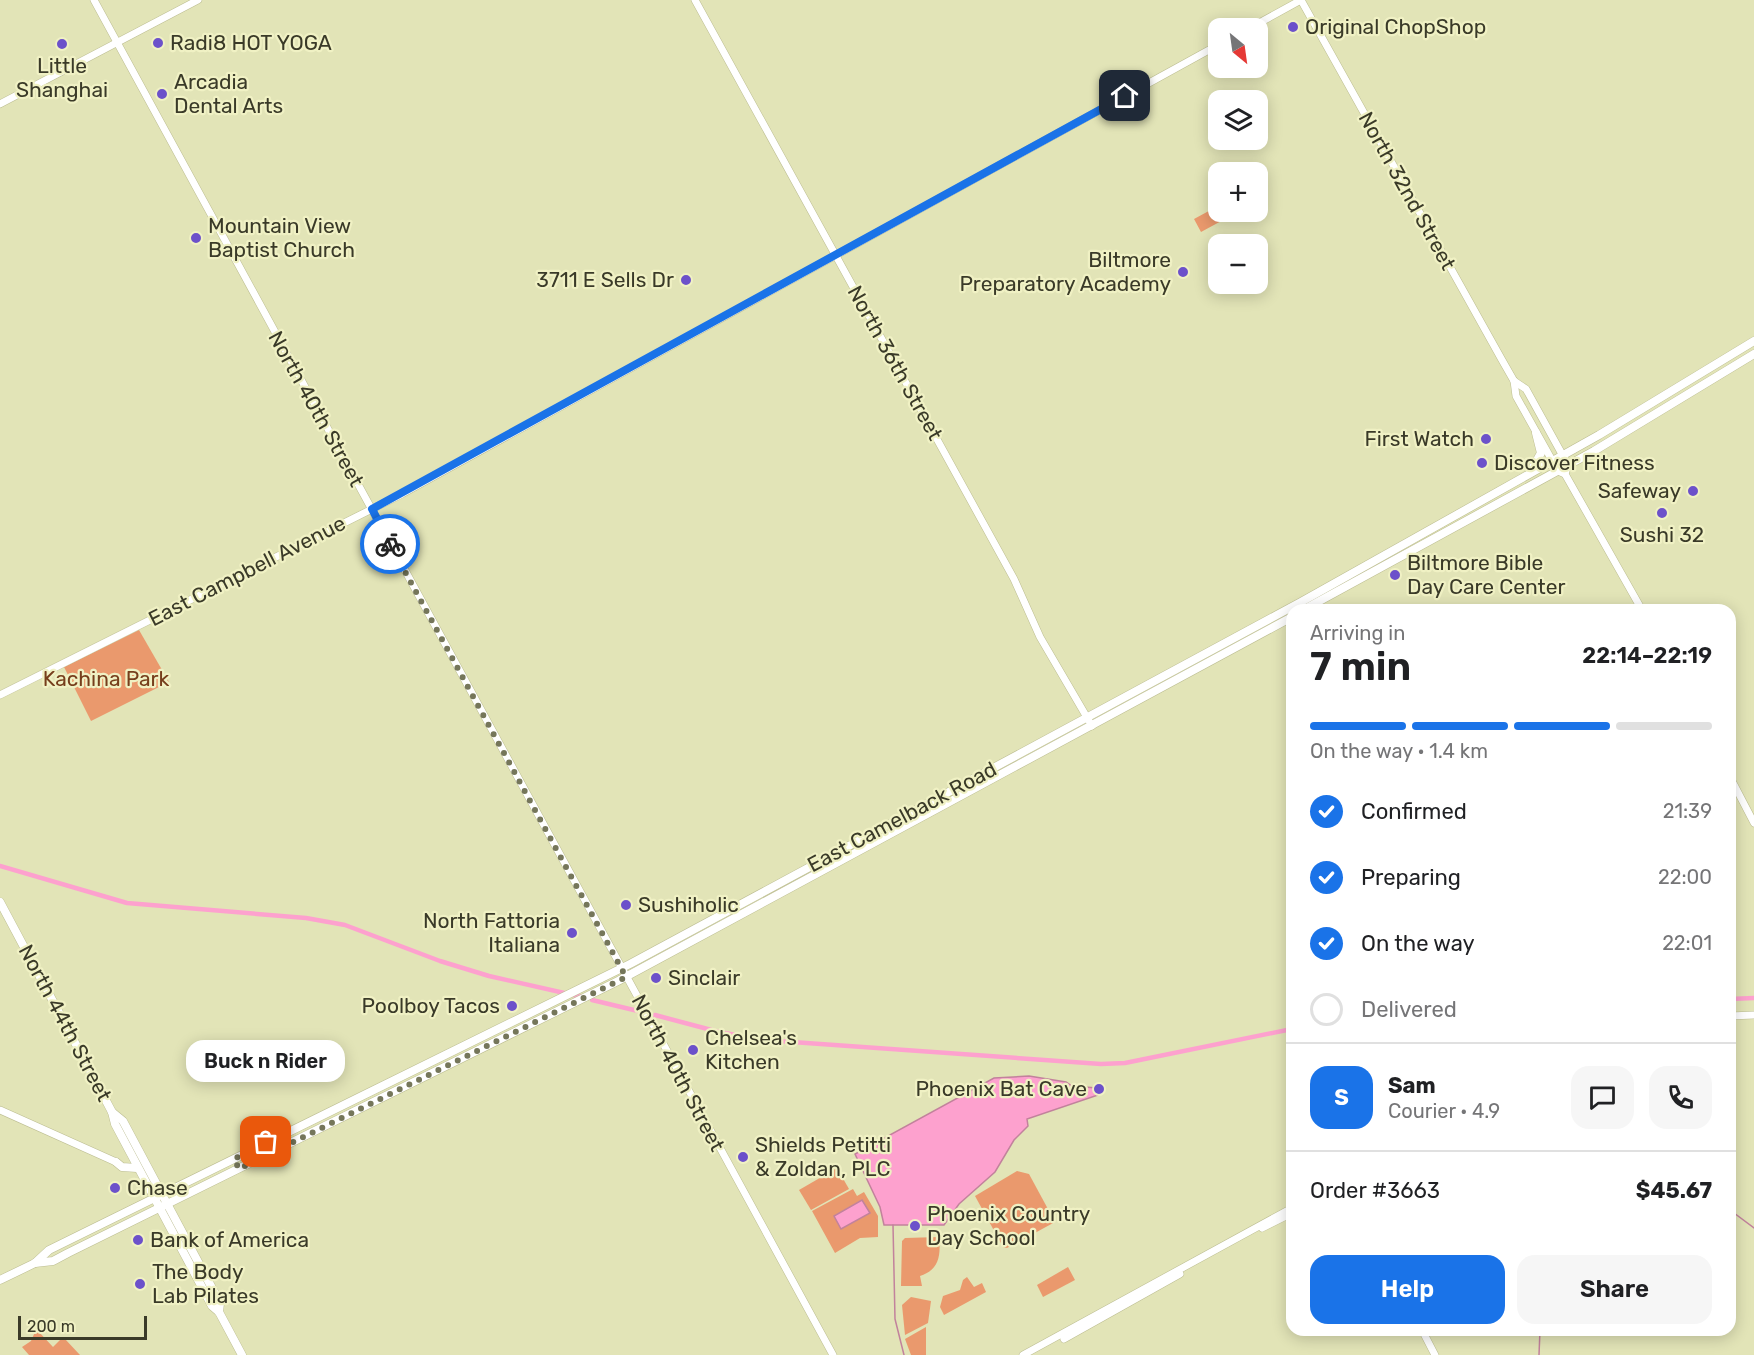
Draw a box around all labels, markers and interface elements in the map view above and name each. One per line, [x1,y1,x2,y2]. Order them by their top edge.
place label: Original ChopShop [1305,14,1486,39]
north arrow [1208,18,1268,78]
map controls [1208,18,1268,294]
marker: Original ChopShop [1286,20,1300,34]
place label: Radi8 HOT YOGA [170,30,332,55]
marker: Radi8 HOT YOGA [151,36,165,50]
marker: Little Shanghai [55,37,69,51]
place label: Little Shanghai [16,53,108,102]
place label: Arcadia Dental Arts [174,69,283,118]
pin [1099,70,1150,121]
icon: home [1108,79,1141,112]
marker: Arcadia Dental Arts [155,87,169,101]
button: layers [1208,90,1268,150]
street label: North 32nd Street [1354,107,1461,274]
button: + [1208,162,1268,222]
place label: Mountain View Baptist Church [208,213,355,262]
marker: Mountain View Baptist Church [189,231,203,245]
button: − [1208,234,1268,294]
place label: Biltmore Preparatory Academy [959,247,1171,296]
marker: Biltmore Preparatory Academy [1176,265,1190,279]
place label: 3711 E Sells Dr [536,267,674,292]
marker: 3711 E Sells Dr [679,273,693,287]
street label: North 36th Street [843,281,948,444]
street label: North 40th Street [263,327,370,491]
place label: First Watch [1365,426,1474,451]
marker: First Watch [1479,432,1493,446]
place label: Discover Fitness [1494,450,1655,475]
marker: Discover Fitness [1475,456,1489,470]
place label: Safeway [1598,478,1681,503]
marker: Safeway [1686,484,1700,498]
marker: Sushi 32 [1655,506,1669,520]
street label: East Campbell Avenue [144,510,349,631]
courier [360,514,420,574]
place label: Sushi 32 [1620,522,1704,547]
icon: bike [374,528,407,561]
place label: Biltmore Bible Day Care Center [1407,550,1566,599]
marker: Biltmore Bible Day Care Center [1388,568,1402,582]
text: Arriving in [1310,621,1405,645]
text: 22:14–22:19 [1582,642,1712,669]
text: 7 min [1310,644,1411,690]
park label: Kachina Park [43,666,169,691]
text: On the way · 1.4 km [1310,739,1488,763]
street label: East Camelback Road [803,756,1001,877]
icon: check [1310,795,1343,828]
text: Confirmed [1361,798,1467,825]
text: 21:39 [1663,799,1712,823]
icon: check [1310,861,1343,894]
text: Preparing [1361,864,1461,891]
text: 22:00 [1658,865,1712,889]
place label: Sushiholic [638,892,739,917]
marker: Sushiholic [619,898,633,912]
place label: North Fattoria Italiana [423,908,560,957]
marker: North Fattoria Italiana [565,926,579,940]
icon: check [1310,927,1343,960]
text: On the way [1361,930,1475,957]
text: 22:01 [1662,931,1712,955]
street label: North 44th Street [14,940,117,1105]
place label: Sinclair [668,965,740,990]
marker: Sinclair [649,971,663,985]
street label: North 40th Street [627,990,730,1155]
place label: Poolboy Tacos [362,993,500,1018]
text: Delivered [1361,996,1457,1023]
marker: Poolboy Tacos [505,999,519,1013]
place label: Chelsea's Kitchen [705,1025,797,1074]
callout: Buck n Rider [186,1040,346,1082]
marker: Chelsea's Kitchen [686,1043,700,1057]
text: Buck n Rider [204,1049,327,1073]
button: chat [1571,1066,1634,1129]
button: phone [1649,1066,1712,1129]
text: Sam [1388,1072,1436,1099]
place label: Phoenix Bat Cave [915,1076,1087,1101]
marker: Phoenix Bat Cave [1092,1082,1106,1096]
text: S [1334,1084,1349,1111]
text: Courier · 4.9 [1388,1099,1500,1123]
pin [240,1116,291,1167]
icon: bag [249,1125,282,1158]
place label: Shields Petitti & Zoldan, PLC [755,1132,891,1181]
marker: Shields Petitti & Zoldan, PLC [736,1150,750,1164]
place label: Chase [127,1175,188,1200]
text: Order #3663 [1310,1177,1440,1204]
text: $45.67 [1636,1177,1712,1204]
marker: Chase [108,1181,122,1195]
place label: Phoenix Country Day School [927,1201,1091,1250]
marker: Phoenix Country Day School [908,1219,922,1233]
place label: Bank of America [150,1227,309,1252]
marker: Bank of America [131,1233,145,1247]
button: Help [1310,1255,1505,1324]
button: Share [1517,1255,1712,1324]
place label: The Body Lab Pilates [152,1259,259,1308]
marker: The Body Lab Pilates [133,1277,147,1291]
scale bar [18,1313,147,1340]
text: 200 m [27,1317,75,1336]

